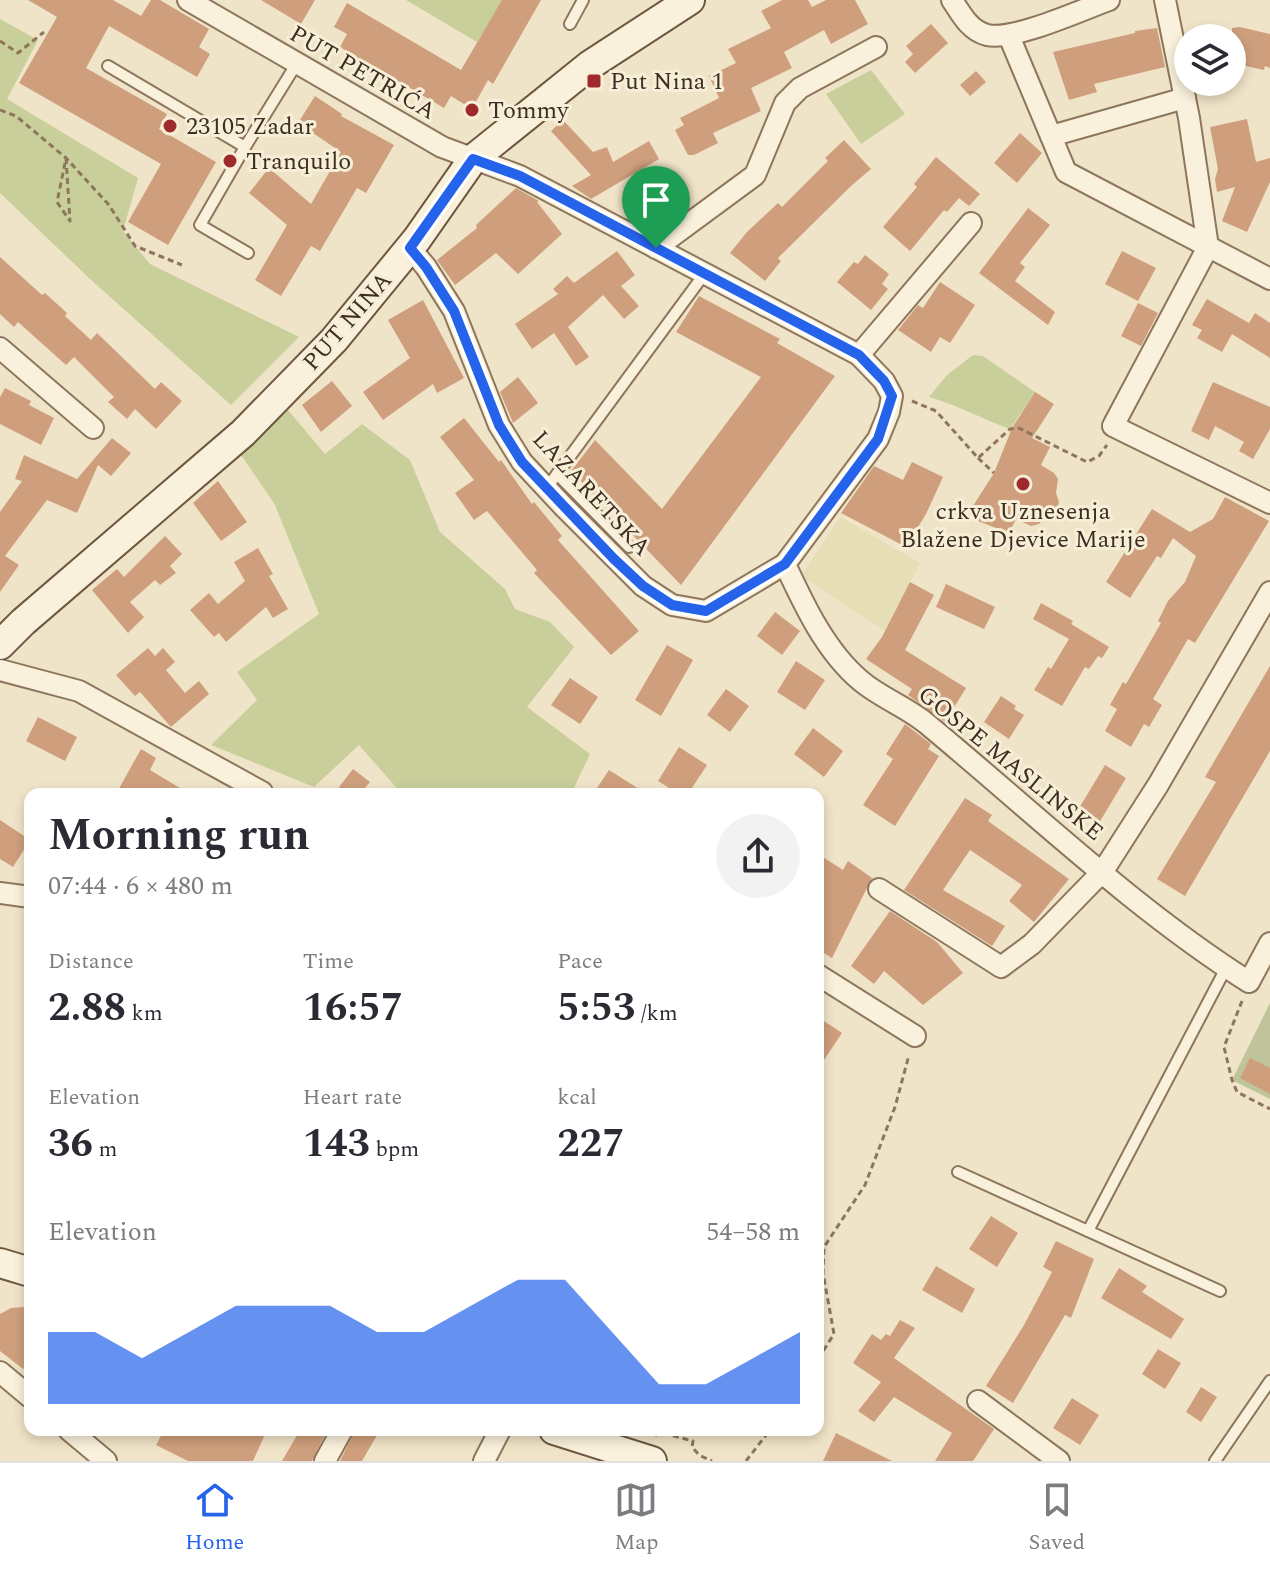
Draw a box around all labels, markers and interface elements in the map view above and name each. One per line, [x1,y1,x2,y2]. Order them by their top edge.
street label: PUT PETRIĆA [282,16,443,129]
map controls [1174,24,1246,96]
button: layers [1174,24,1246,96]
place label: Put Nina 1 [610,64,724,100]
marker: Put Nina 1 [585,72,603,90]
place label: Tommy [488,93,570,129]
marker: Tommy [463,101,481,119]
place label: 23105 Zadar [186,109,314,145]
marker: 23105 Zadar [161,117,179,135]
place label: Tranquilo [246,144,351,180]
marker: Tranquilo [221,152,239,170]
pin [622,166,690,248]
icon: arrive [634,178,678,222]
street label: PUT NINA [294,264,401,379]
street label: LAZARETSKA [523,422,659,565]
marker: crkva Uznesenja Blažene Djevice Marije [1014,475,1032,493]
place label: crkva Uznesenja Blažene Djevice Marije [900,494,1146,558]
street label: GOSPE MASLINSKE [910,677,1111,850]
text: Morning run [48,802,310,869]
button: share [716,814,800,898]
text: 07:44 · 6 × 480 m [48,866,233,906]
text: Distance [48,945,134,978]
text: Time [303,945,354,978]
text: Pace [557,945,603,978]
text: 2.88 [48,978,126,1039]
text: 16:57 [303,978,403,1039]
text: 5:53 [557,978,635,1039]
text: km [126,997,163,1030]
text: /km [635,997,678,1030]
text: Elevation [48,1081,140,1114]
text: Heart rate [303,1081,402,1114]
text: kcal [557,1081,597,1114]
text: 36 [48,1114,93,1175]
text: 143 [303,1114,370,1175]
text: 227 [557,1114,625,1175]
text: m [93,1133,117,1166]
text: bpm [370,1133,419,1166]
text: Elevation [48,1212,157,1252]
text: 54–58 m [706,1212,800,1252]
tab: Home [185,1478,244,1559]
tab: Map [614,1478,659,1559]
tab: Saved [1029,1478,1085,1559]

